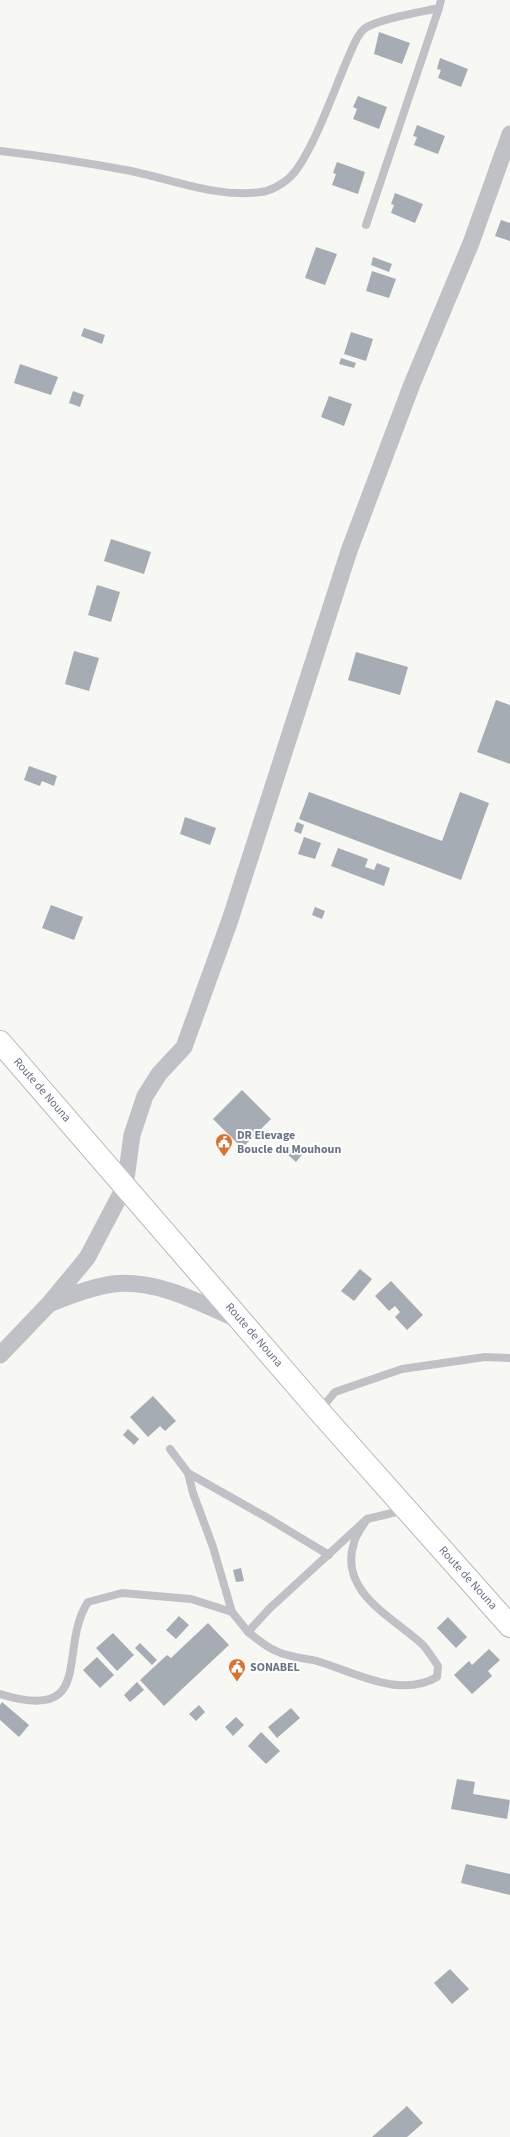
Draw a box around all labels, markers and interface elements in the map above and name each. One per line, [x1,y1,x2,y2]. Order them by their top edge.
street label: Route de Nouna [9,1054,75,1126]
place label: DR Elevage Boucle du Mouhoun [237,1127,341,1158]
public building icon: DR Elevage Boucle du Mouhoun [214,1132,234,1157]
street label: Route de Nouna [221,1299,287,1371]
street label: Route de Nouna [435,1542,501,1614]
public building icon: SONABEL [227,1657,247,1682]
place label: SONABEL [250,1659,300,1676]

